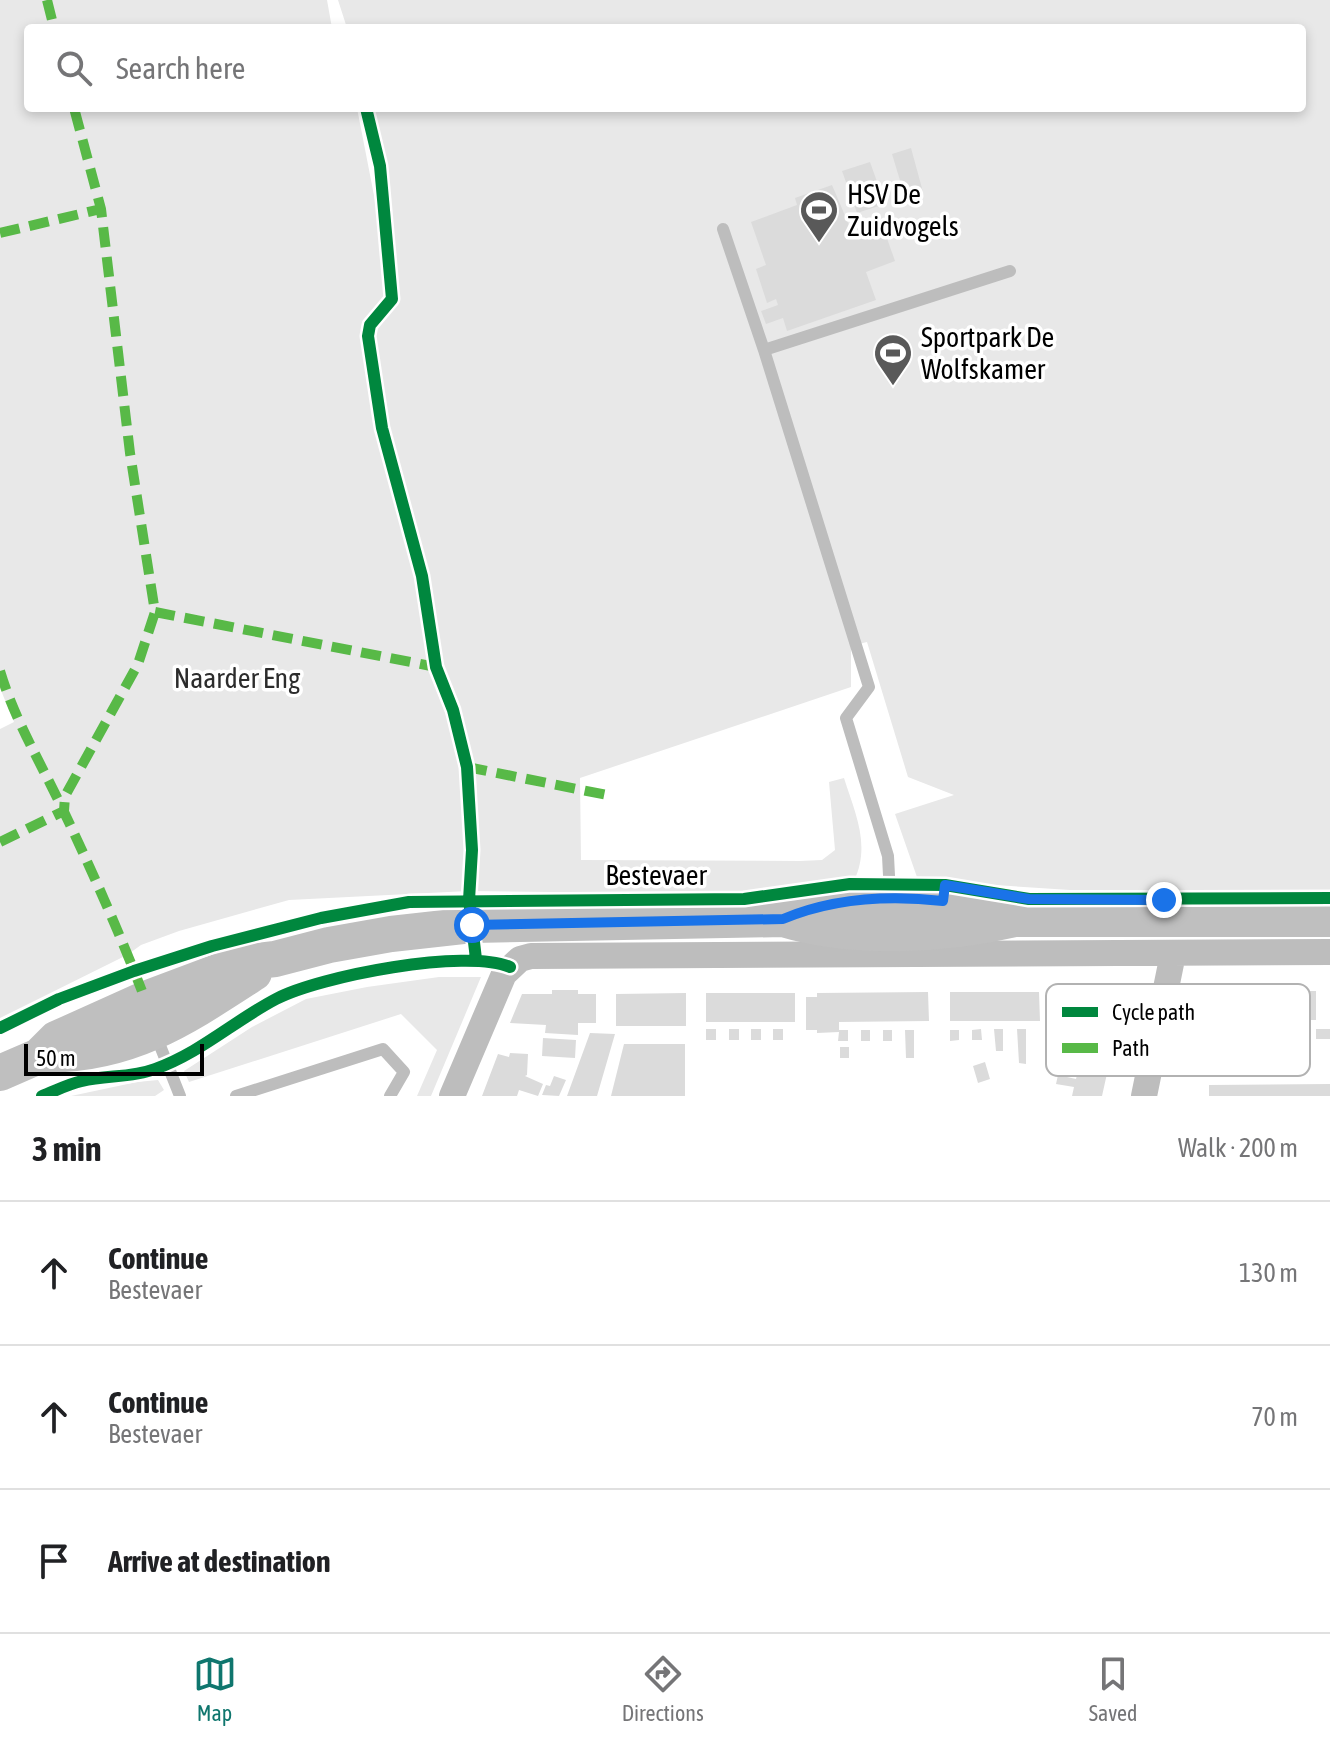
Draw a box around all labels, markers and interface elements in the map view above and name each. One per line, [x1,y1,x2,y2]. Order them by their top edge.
search box [24,24,1306,112]
icon: search [52,46,96,90]
text: Search here [116,51,245,85]
place label: HSV De Zuidvogels [847,178,959,242]
sports icon: HSV De Zuidvogels [798,189,840,244]
place label: Sportpark De Wolfskamer [921,321,1054,385]
sports icon: Sportpark De Wolfskamer [872,332,914,387]
park label: Naarder Eng [174,662,300,694]
street label: Bestevaer [605,859,707,891]
route end [1146,882,1182,918]
route start [454,907,490,943]
legend [1046,984,1310,1076]
text: Cycle path [1112,999,1195,1025]
text: Path [1112,1035,1150,1061]
scale bar [24,1040,204,1076]
text: 50 m [36,1045,76,1071]
text: 3 min [32,1129,101,1168]
text: Walk · 200 m [1178,1133,1298,1163]
text: Continue [108,1241,208,1275]
icon: ahead [32,1251,76,1295]
text: 130 m [1239,1258,1298,1288]
text: Bestevaer [108,1275,202,1305]
text: Continue [108,1385,208,1419]
icon: ahead [32,1395,76,1439]
text: 70 m [1251,1402,1298,1432]
text: Bestevaer [108,1419,202,1449]
icon: arrive [32,1539,76,1583]
text: Arrive at destination [108,1544,330,1578]
tab: Map [193,1652,237,1726]
tab: Directions [622,1652,704,1726]
tab: Saved [1089,1652,1137,1726]

